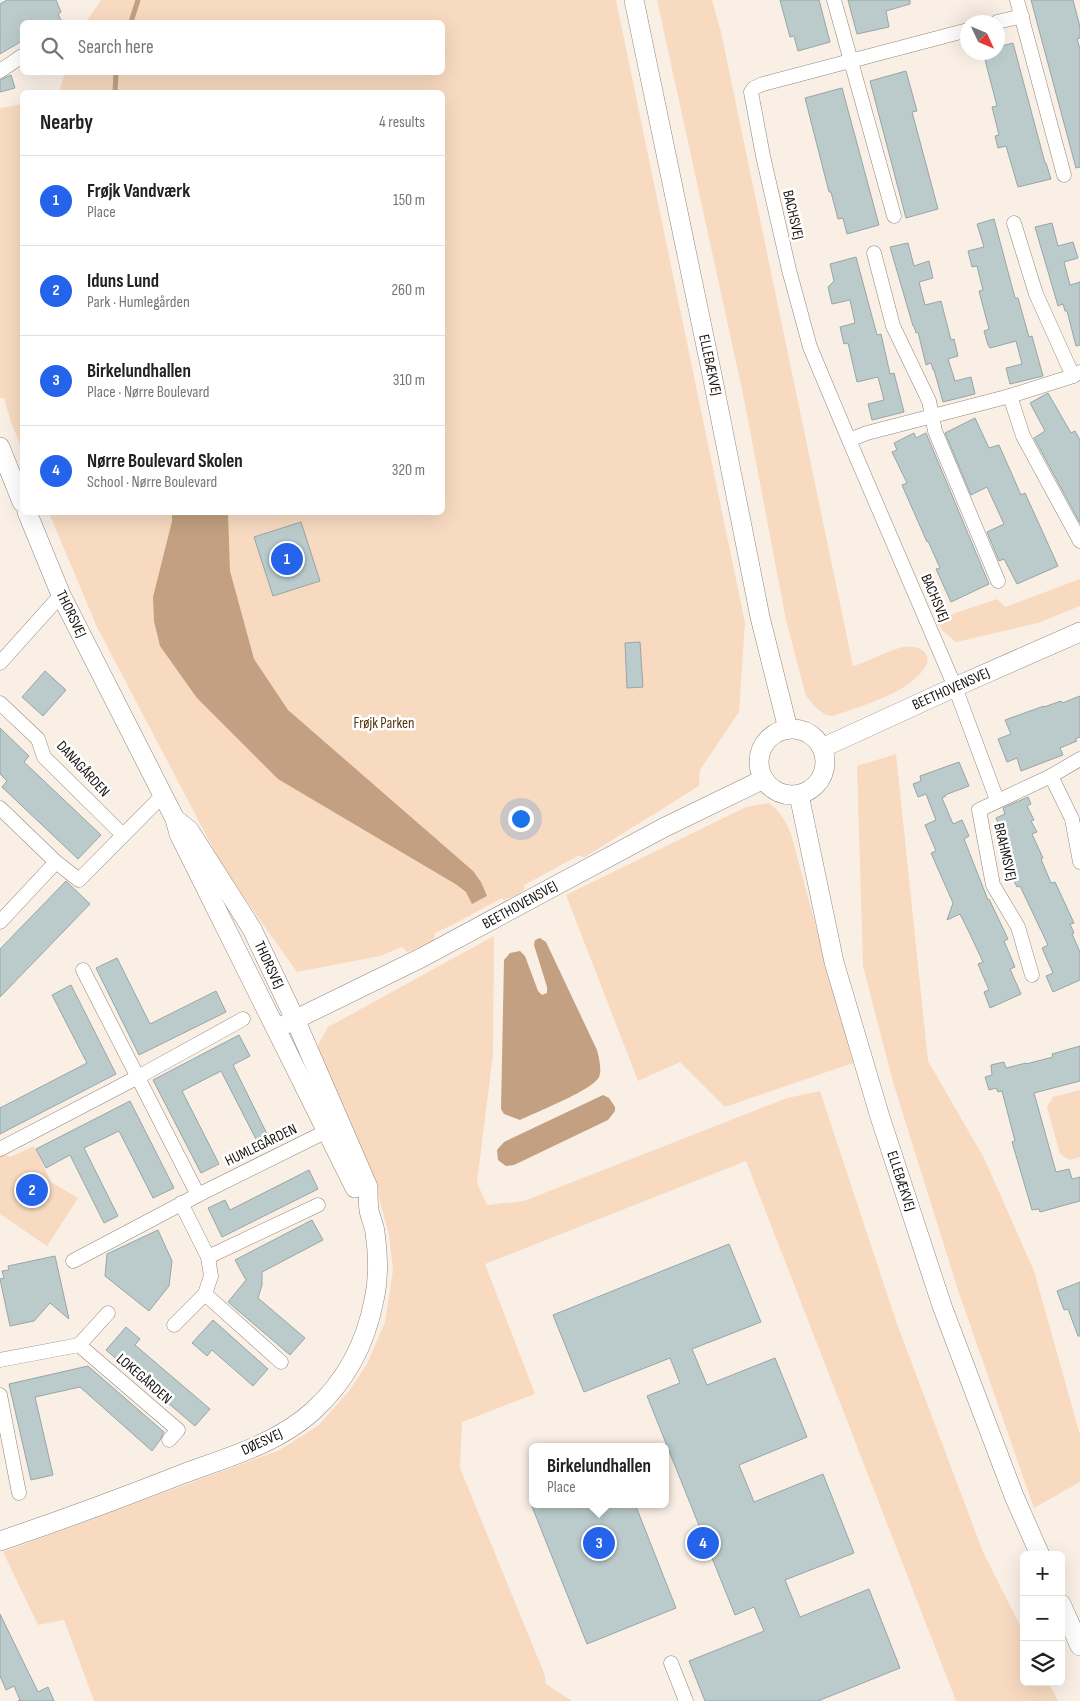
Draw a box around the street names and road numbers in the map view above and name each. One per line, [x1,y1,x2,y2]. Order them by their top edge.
street label: BACHSVEJ [778,188,808,242]
street label: ELLEBÆKVEJ [694,332,726,398]
street label: BACHSVEJ [916,571,954,625]
street label: THORSVEJ [51,587,91,641]
street label: BEETHOVENSVEJ [909,663,993,715]
street label: DANAGÅRDEN [52,737,114,801]
street label: BRAHMSVEJ [989,821,1021,883]
street label: BEETHOVENSVEJ [479,877,561,933]
street label: THORSVEJ [250,938,288,992]
street label: HUMLEGÅRDEN [222,1119,300,1171]
street label: ELLEBÆKVEJ [882,1148,920,1214]
street label: LOKEGÅRDEN [112,1350,176,1408]
street label: DØESVEJ [238,1424,286,1460]

